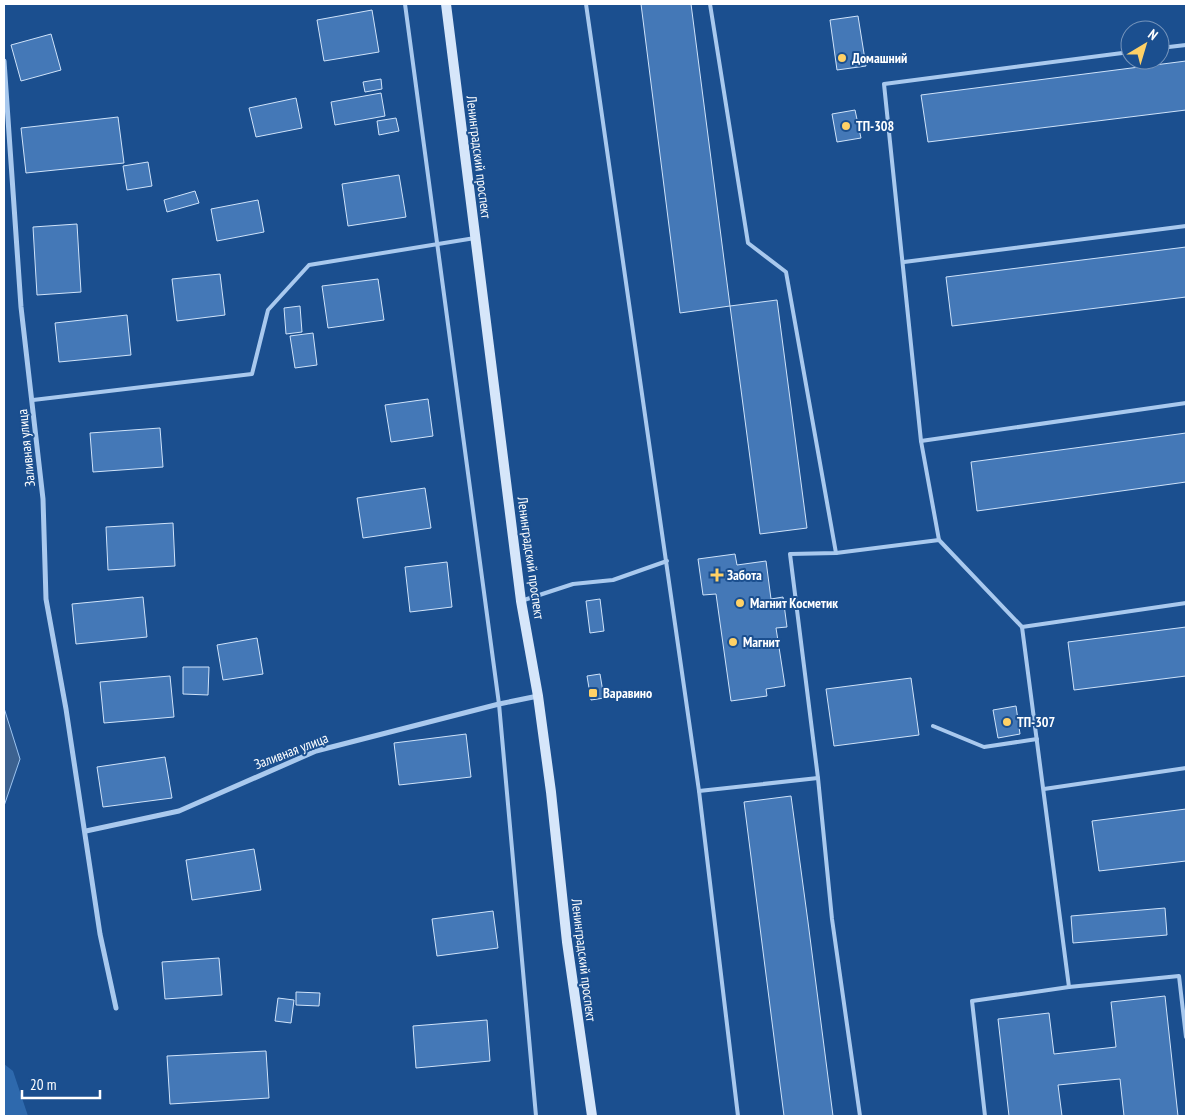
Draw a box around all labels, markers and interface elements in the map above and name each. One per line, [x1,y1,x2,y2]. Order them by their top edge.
north arrow [1120,20,1170,70]
text: N [1144,25,1162,44]
place label: Домашний [852,49,907,67]
marker: Домашний [836,52,848,64]
street label: Ленинградский проспект [462,94,496,220]
place label: ТП-308 [856,117,894,135]
marker: ТП-308 [840,120,852,132]
street label: Заливная улица [13,408,39,488]
street label: Ленинградский проспект [513,495,549,621]
place label: Забота [727,566,762,584]
marker: Забота [711,569,723,581]
place label: Магнит Косметик [750,594,838,612]
marker: Магнит Косметик [734,597,746,609]
place label: Магнит [743,633,780,651]
marker: Магнит [727,636,739,648]
place label: Варавино [603,684,652,702]
marker: Варавино [587,687,599,699]
place label: ТП-307 [1017,713,1056,731]
marker: ТП-307 [1001,716,1013,728]
street label: Заливная улица [251,729,331,773]
street label: Ленинградский проспект [567,897,601,1023]
scale bar [22,1068,100,1100]
text: 20 m [30,1075,56,1094]

